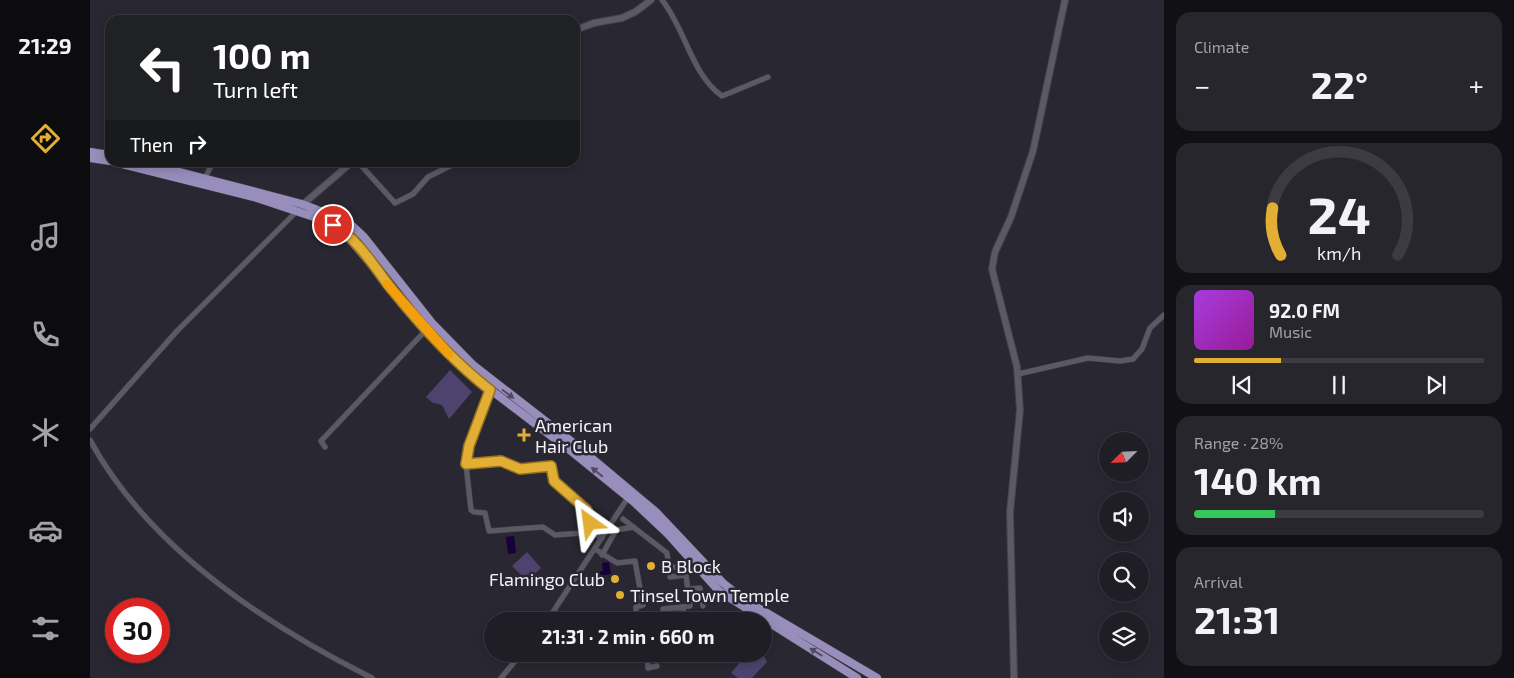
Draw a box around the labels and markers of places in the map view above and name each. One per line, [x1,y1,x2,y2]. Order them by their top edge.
pin [312,204,354,246]
place label: American Hair Club [535,414,612,457]
marker: American Hair Club [517,428,531,442]
place label: B Block [661,555,721,577]
marker: B Block [645,560,657,572]
place label: Flamingo Club [489,568,605,590]
marker: Flamingo Club [609,573,621,585]
place label: Tinsel Town Temple [630,584,790,606]
marker: Tinsel Town Temple [614,589,626,601]

